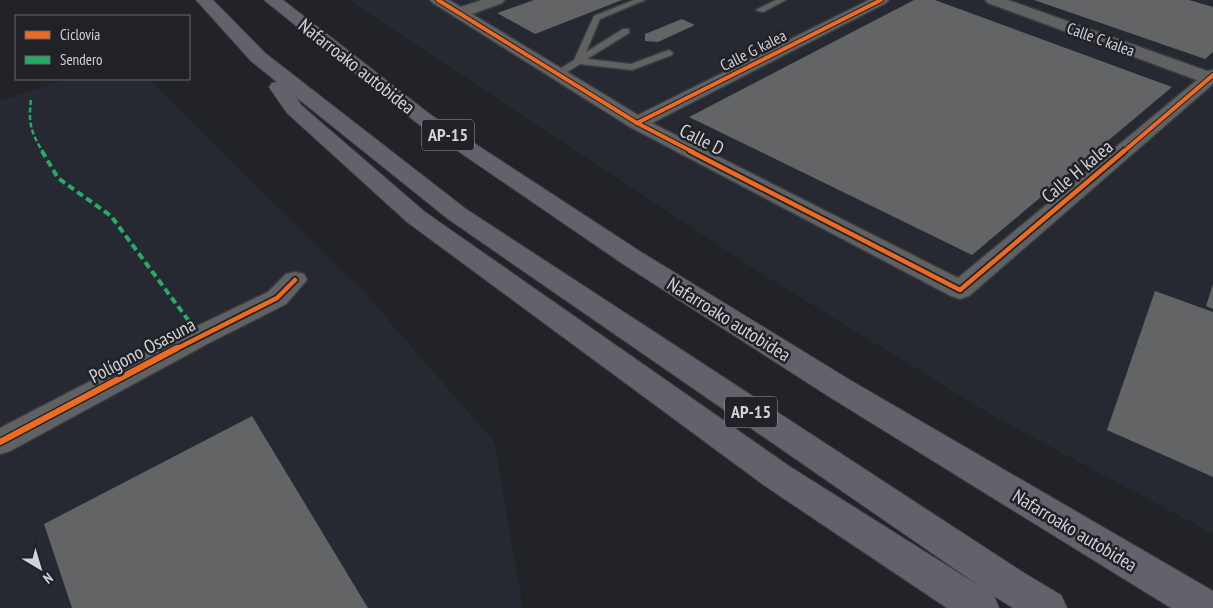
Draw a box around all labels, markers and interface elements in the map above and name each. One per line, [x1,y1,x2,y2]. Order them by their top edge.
street label: Nafarroako autobidea [294,13,420,119]
legend [15,15,190,80]
street label: Calle C kalea [1064,18,1138,60]
text: Ciclovía [60,25,100,44]
street label: Calle G kalea [717,25,789,75]
text: Sendero [60,50,102,69]
street label: Calle D [676,118,728,160]
road number: AP-15 [422,120,474,150]
street label: Calle H kalea [1036,134,1118,208]
street label: Nafarroako autobidea [663,271,795,367]
street label: Polígono Osasuna [85,312,199,388]
road number: AP-15 [725,397,777,428]
street label: Nafarroako autobidea [1008,483,1142,577]
north arrow [15,543,65,593]
text: N [39,569,57,588]

